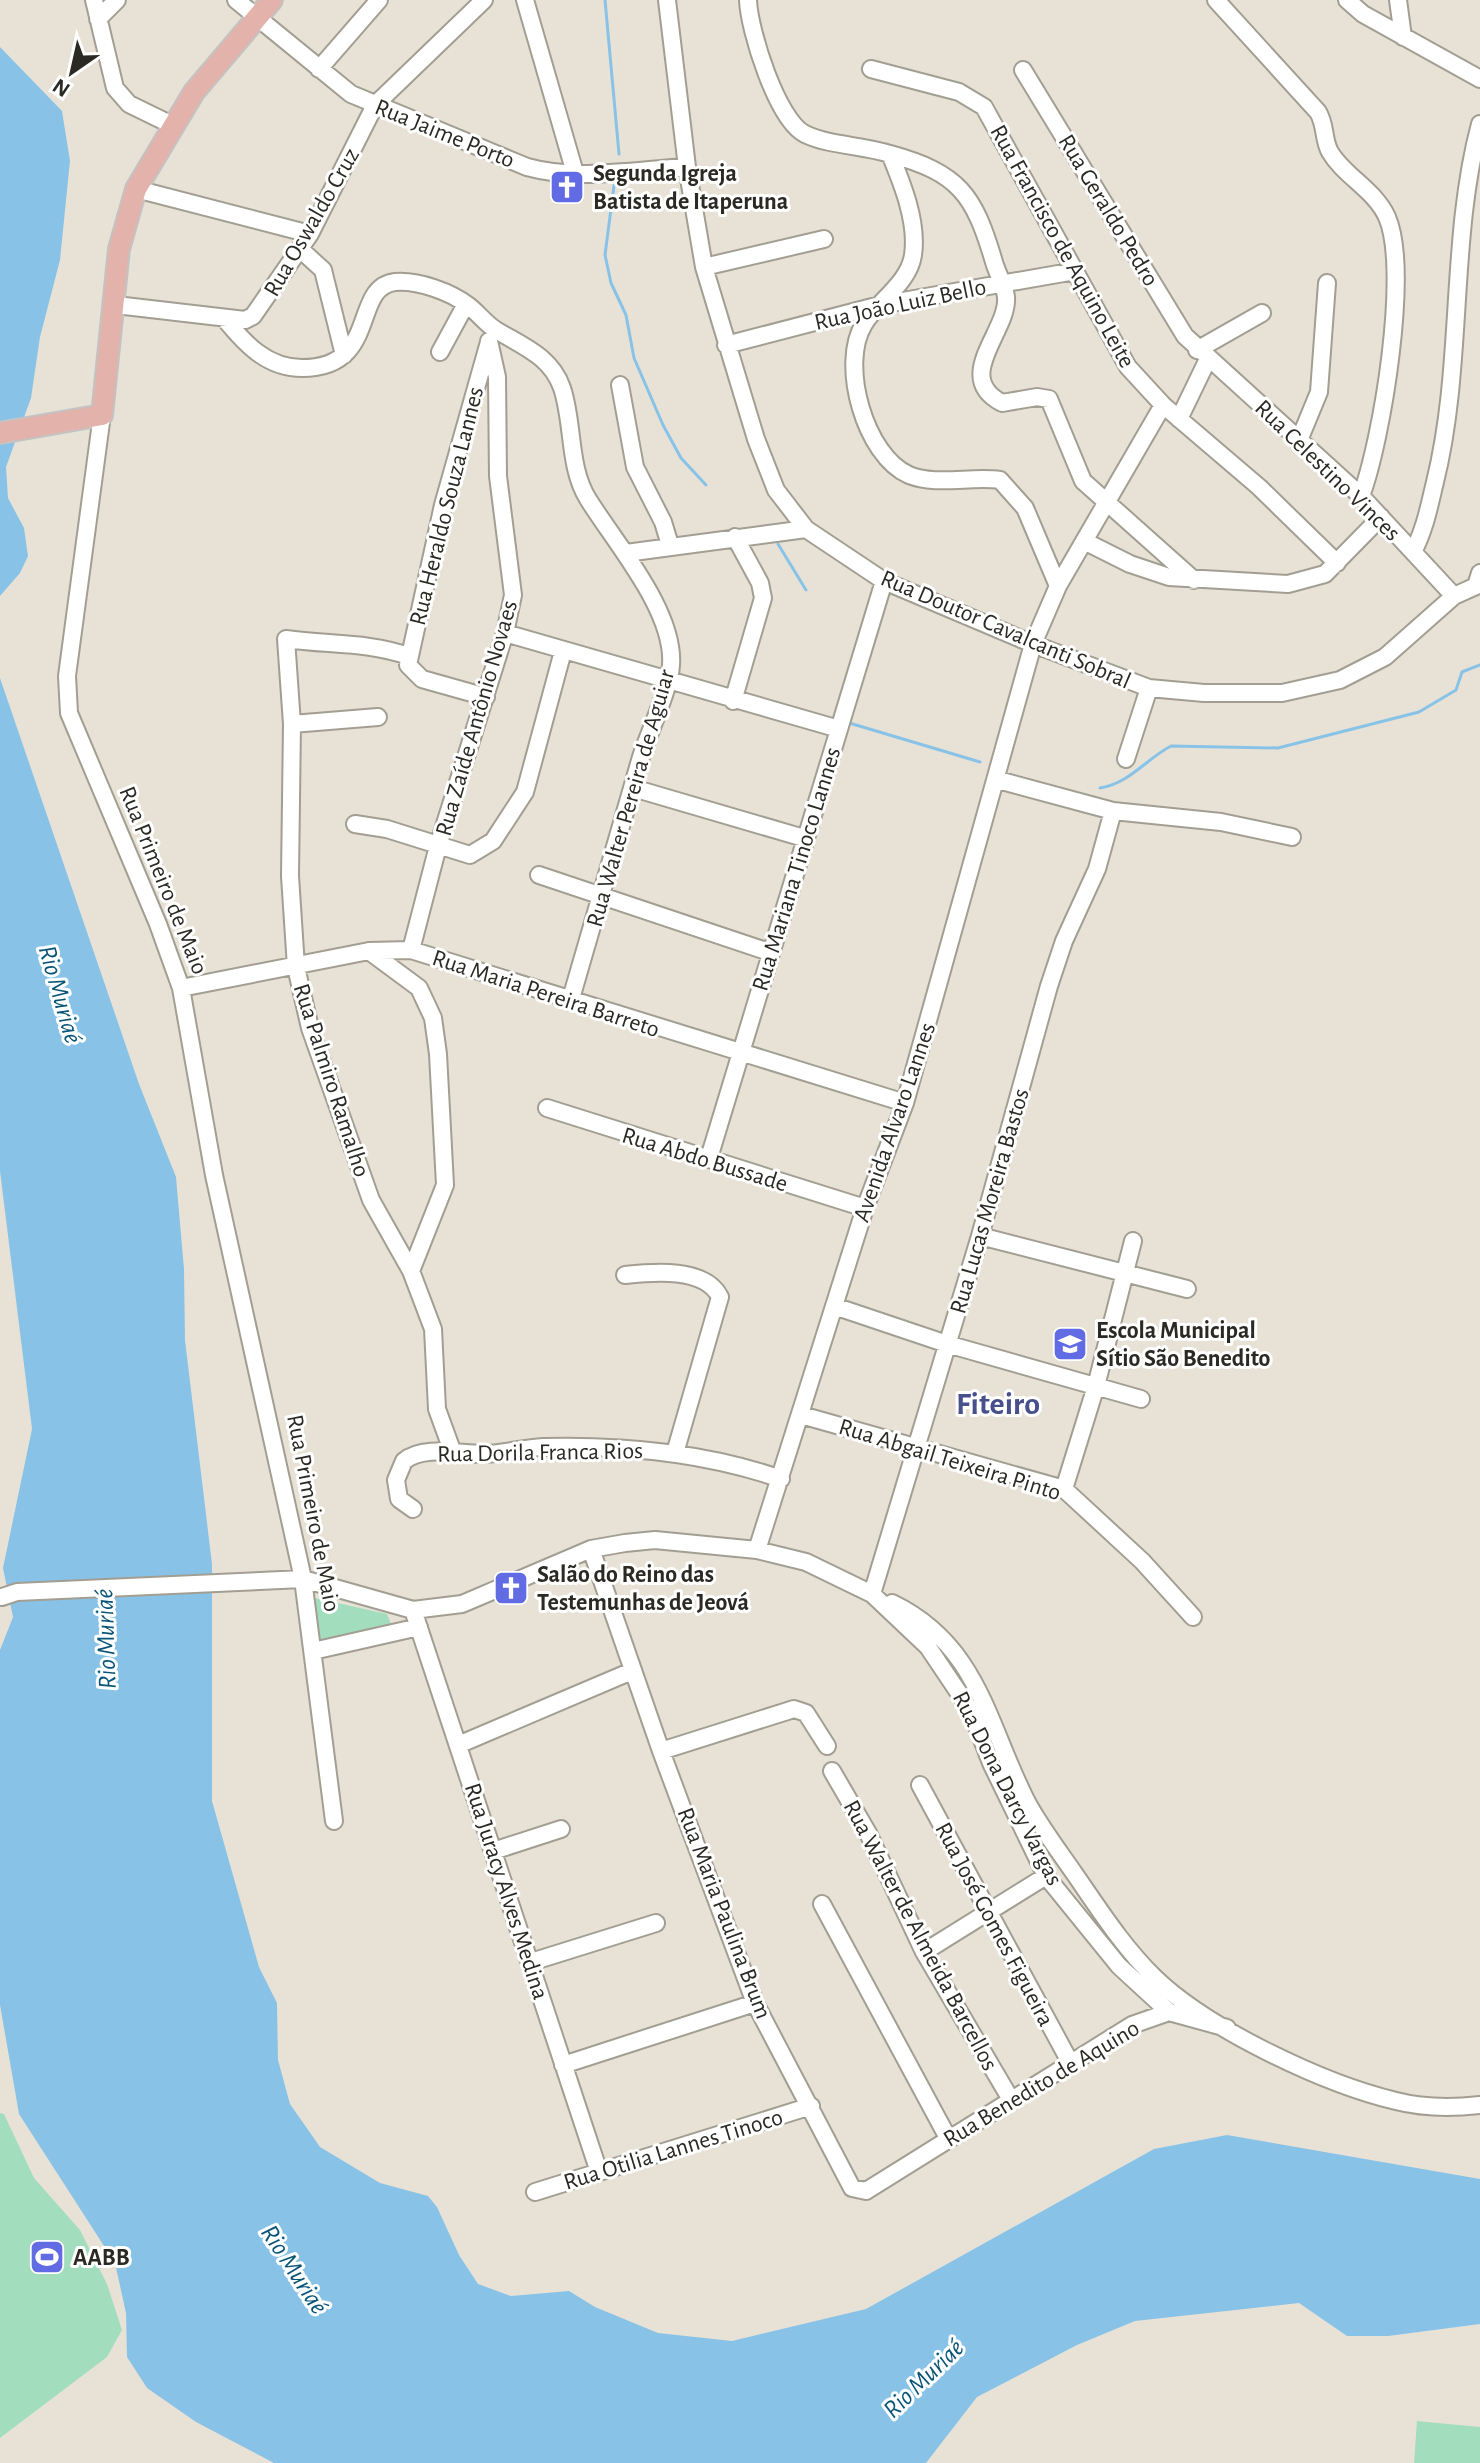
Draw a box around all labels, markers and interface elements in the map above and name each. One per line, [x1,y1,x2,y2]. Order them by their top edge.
north arrow [32,32,112,112]
text: N [49,74,74,101]
street label: Rua Jaime Porto [371,95,518,173]
street label: Rua Francisco de Aquino Leite [985,121,1139,372]
street label: Rua Geraldo Pedro [1053,130,1163,291]
street label: Rua Oswaldo Cruz [260,144,364,301]
place label: Segunda Igreja Batista de Itaperuna [593,162,788,214]
church icon: Segunda Igreja Batista de Itaperuna [548,168,586,206]
street label: Rua João Luiz Bello [812,275,988,335]
street label: Rua Heraldo Souza Lannes [406,385,488,628]
street label: Rua Celestino Vinces [1250,396,1405,546]
street label: Rua Doutor Cavalcanti Sobral [877,566,1134,694]
street label: Rua Zaíde Antônio Novaes [432,598,522,839]
street label: Rua Walter Pereira de Aguiar [583,667,679,930]
street label: Rua Mariana Tinoco Lannes [748,745,845,994]
street label: Rua Primeiro de Maio [114,783,212,978]
water label: Rio Muriaé [34,942,86,1046]
street label: Rua Maria Pereira Barreto [429,946,662,1042]
street label: Rua Palmiro Ramalho [288,981,374,1180]
street label: Avenida Alvaro Lannes [850,1020,940,1225]
street label: Rua Lucas Moreira Bastos [946,1086,1034,1317]
street label: Rua Abdo Bussade [619,1123,790,1197]
place label: Escola Municipal Sítio São Benedito [1096,1319,1271,1371]
school or university icon: Escola Municipal Sítio São Benedito [1051,1325,1089,1363]
district label: Fiteiro [956,1388,1040,1420]
street label: Rua Primeiro de Maio [282,1413,344,1614]
street label: Rua Abgail Teixeira Pinto [836,1415,1064,1505]
street label: Rua Dorila Franca Rios [437,1439,643,1467]
place label: Salão do Reino das Testemunhas de Jeová [537,1563,749,1615]
church icon: Salão do Reino das Testemunhas de Jeová [492,1569,530,1607]
water label: Rio Muriaé [91,1588,121,1690]
street label: Rua Dona Darcy Vargas [948,1688,1066,1889]
street label: Rua Juracy Alves Medina [460,1780,552,2003]
street label: Rua Walter de Almeida Barcellos [839,1796,1002,2075]
street label: Rua Maria Paulina Brum [673,1804,775,2022]
street label: Rua José Gomes Figueira [930,1819,1058,2030]
street label: Rua Benedito de Aquino [939,2016,1144,2152]
street label: Rua Otilia Lannes Tinoco [561,2105,786,2195]
water label: Rio Muriaé [256,2220,333,2319]
sports icon: AABB [28,2238,66,2276]
place label: AABB [73,2246,130,2270]
water label: Rio Muriaé [878,2334,969,2423]

